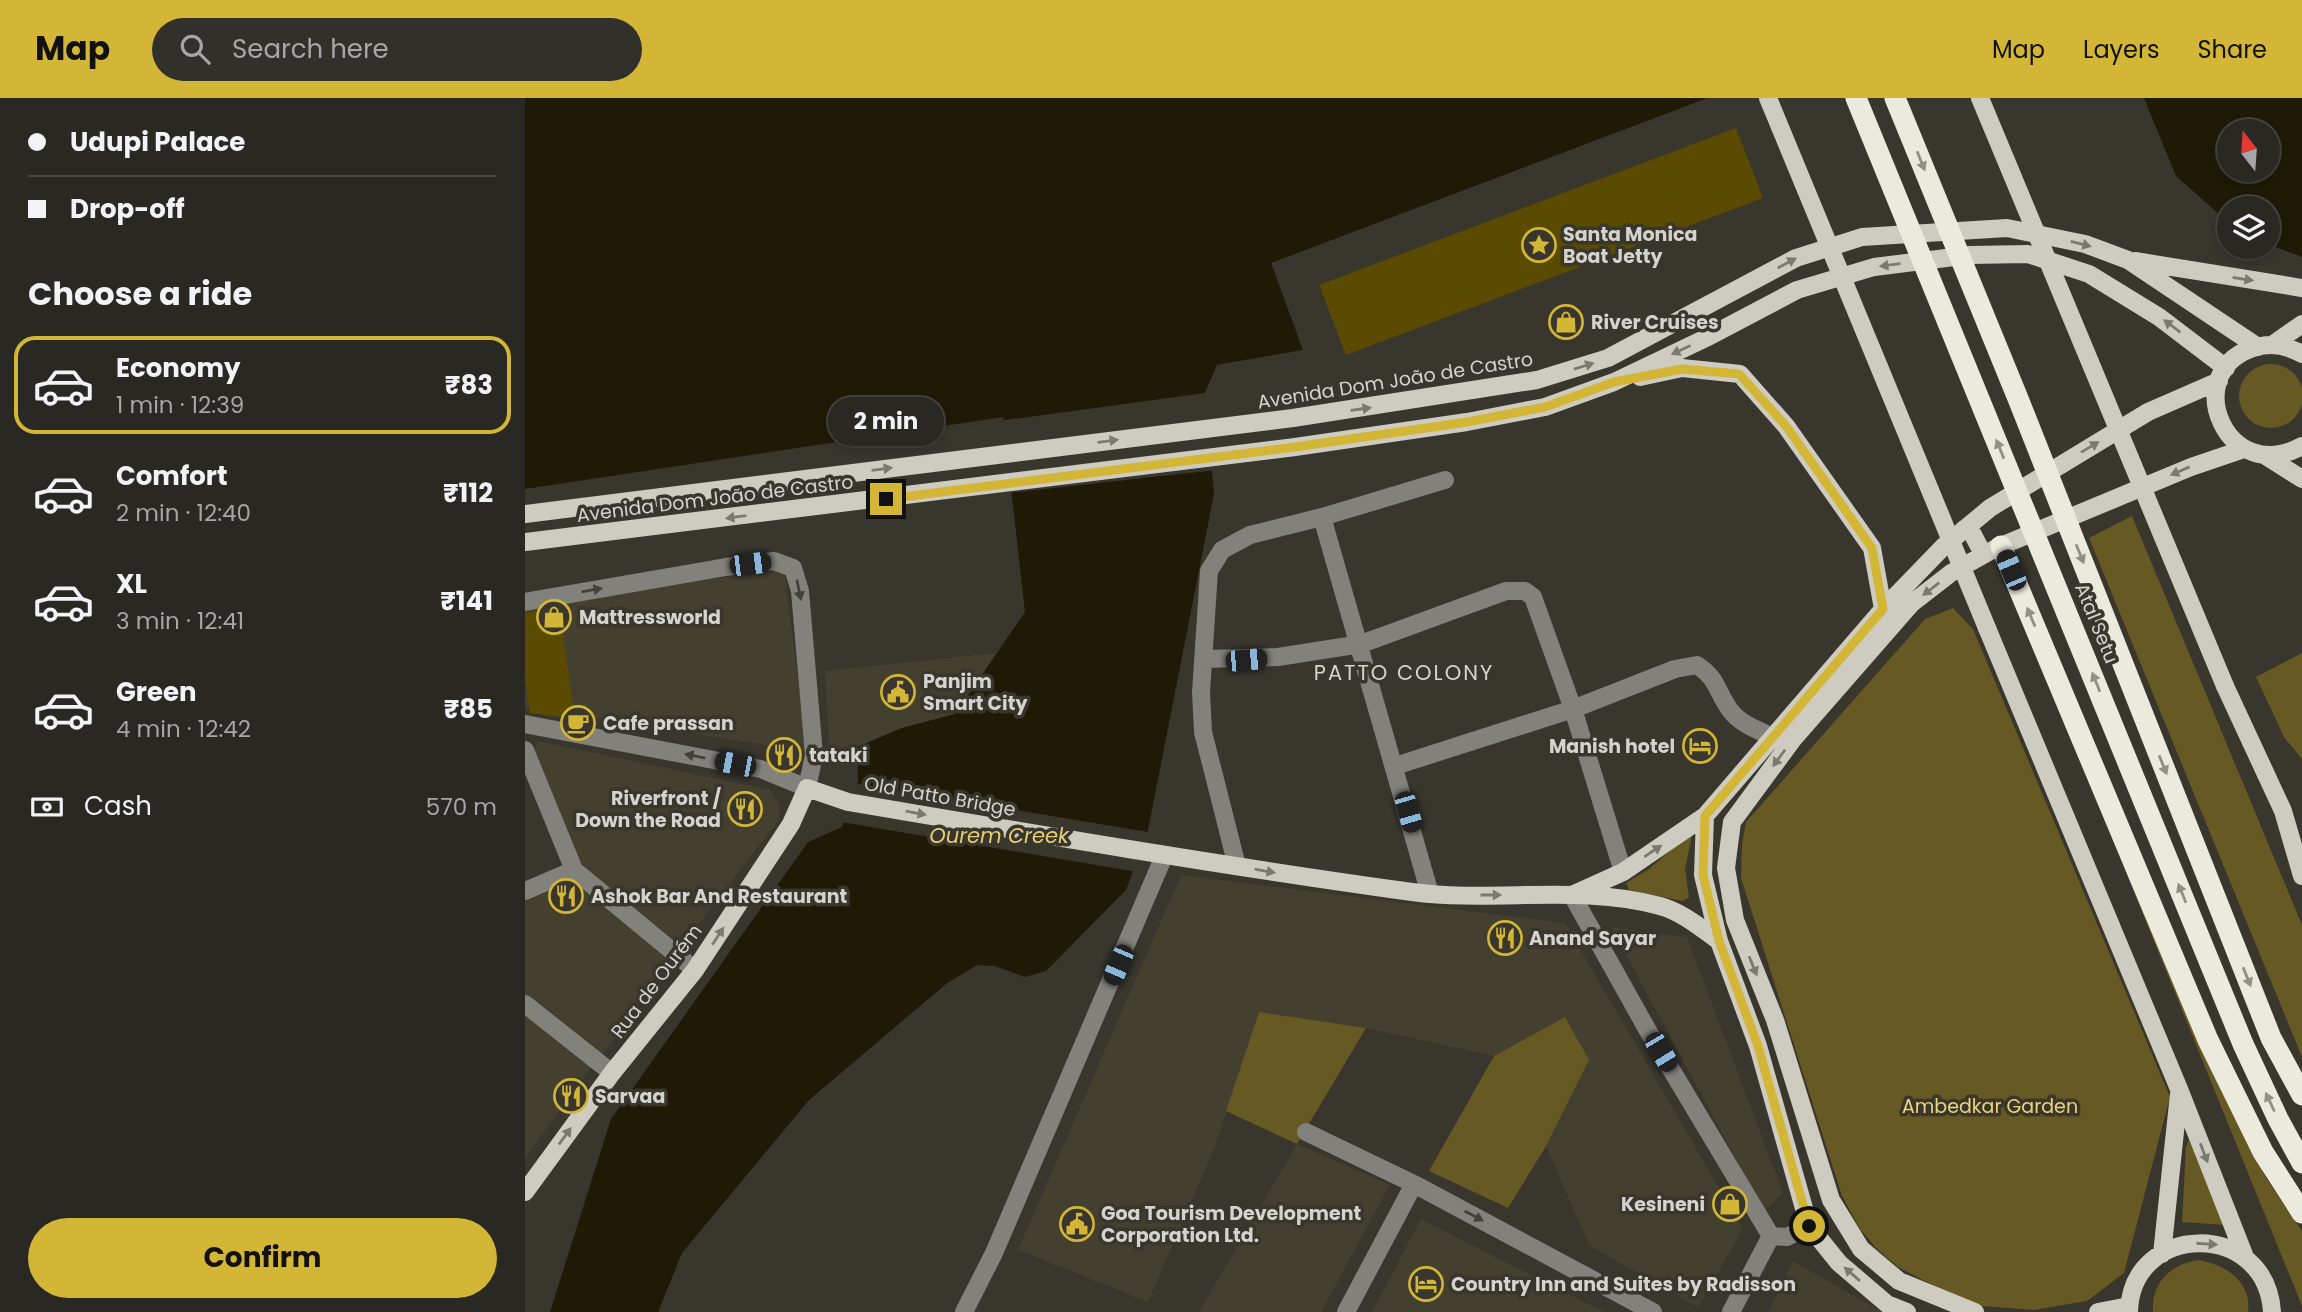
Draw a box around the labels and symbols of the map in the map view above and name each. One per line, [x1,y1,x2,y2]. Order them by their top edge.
north arrow [2217,119,2280,182]
one-way arrow [1915,151,1926,172]
place label: Santa Monica Boat Jetty [1563,221,1697,270]
place icon: Santa Monica Boat Jetty [1520,226,1558,264]
one-way arrow [2070,239,2092,250]
one-way arrow [1777,258,1797,270]
one-way arrow [1879,260,1901,271]
one-way arrow [2232,274,2254,285]
shop icon: River Cruises [1547,303,1585,341]
place label: River Cruises [1591,309,1719,336]
one-way arrow [2163,320,2181,334]
street label: Avenida Dom João de Castro [1255,345,1535,416]
one-way arrow [1671,345,1691,356]
one-way arrow [1574,360,1595,370]
callout: 2 min [828,398,944,446]
one-way arrow [1350,403,1372,414]
one-way arrow [1097,436,1119,447]
one-way arrow [1995,438,2006,459]
one-way arrow [2080,441,2099,453]
one-way arrow [871,464,893,475]
one-way arrow [2169,466,2190,477]
street label: Avenida Dom João de Castro [575,468,855,529]
route end [870,483,902,515]
one-way arrow [725,511,747,522]
one-way arrow [2074,543,2085,564]
car [1994,547,2029,593]
car [728,551,773,577]
one-way arrow [793,579,804,601]
street label: Atal Setu [2068,579,2125,667]
one-way arrow [1922,581,1939,596]
one-way arrow [581,584,603,595]
shop icon: Mattressworld [535,598,573,636]
place label: Mattressworld [579,604,721,631]
one-way arrow [2025,607,2037,627]
car [1225,648,1268,672]
district label: PATTO COLONY [1314,658,1494,687]
place label: Panjim Smart City [923,668,1028,717]
one-way arrow [2090,672,2102,692]
public building icon: Panjim Smart City [879,673,917,711]
cafe icon: Cafe prassan [559,704,597,742]
place label: Cafe prassan [603,710,734,737]
hotel icon: Manish hotel [1681,727,1719,765]
place label: Manish hotel [1549,733,1675,760]
restaurant icon: tataki [765,736,803,774]
place label: tataki [809,742,868,769]
one-way arrow [1773,749,1787,767]
car [713,750,758,778]
one-way arrow [684,751,706,762]
one-way arrow [2158,755,2169,776]
street label: Old Patto Bridge [862,770,1018,823]
place label: Riverfront / Down the Road [575,785,721,834]
car [1393,789,1424,835]
restaurant icon: Riverfront / Down the Road [726,790,764,828]
one-way arrow [905,808,927,819]
water label: Ourem Creek [929,821,1070,850]
one-way arrow [1644,844,1662,858]
one-way arrow [1254,866,1276,877]
restaurant icon: Ashok Bar And Restaurant [547,877,585,915]
one-way arrow [2176,882,2187,903]
place label: Ashok Bar And Restaurant [591,883,848,910]
one-way arrow [1480,889,1502,900]
street label: Rua de Ourém [604,919,708,1044]
restaurant icon: Anand Sayar [1486,919,1524,957]
place label: Anand Sayar [1529,925,1656,952]
one-way arrow [711,926,724,946]
car [1101,942,1136,988]
one-way arrow [1748,955,1759,976]
one-way arrow [2242,966,2253,987]
car [1642,1029,1681,1075]
restaurant icon: Sarvaa [552,1077,590,1115]
place label: Sarvaa [595,1083,665,1110]
one-way arrow [2264,1092,2276,1112]
park label: Ambedkar Garden [1902,1093,2078,1120]
one-way arrow [558,1128,573,1146]
one-way arrow [2199,1142,2210,1163]
shop icon: Kesineni [1711,1185,1749,1223]
place label: Kesineni [1621,1191,1705,1218]
place label: Goa Tourism Development Corporation Ltd. [1101,1200,1361,1249]
public building icon: Goa Tourism Development Corporation Ltd. [1058,1205,1096,1243]
one-way arrow [1464,1210,1484,1222]
route start [1793,1210,1825,1242]
one-way arrow [2197,1239,2219,1250]
hotel icon: Country Inn and Suites by Radisson [1407,1265,1445,1303]
one-way arrow [1844,1266,1861,1282]
place label: Country Inn and Suites by Radisson [1451,1271,1796,1298]

